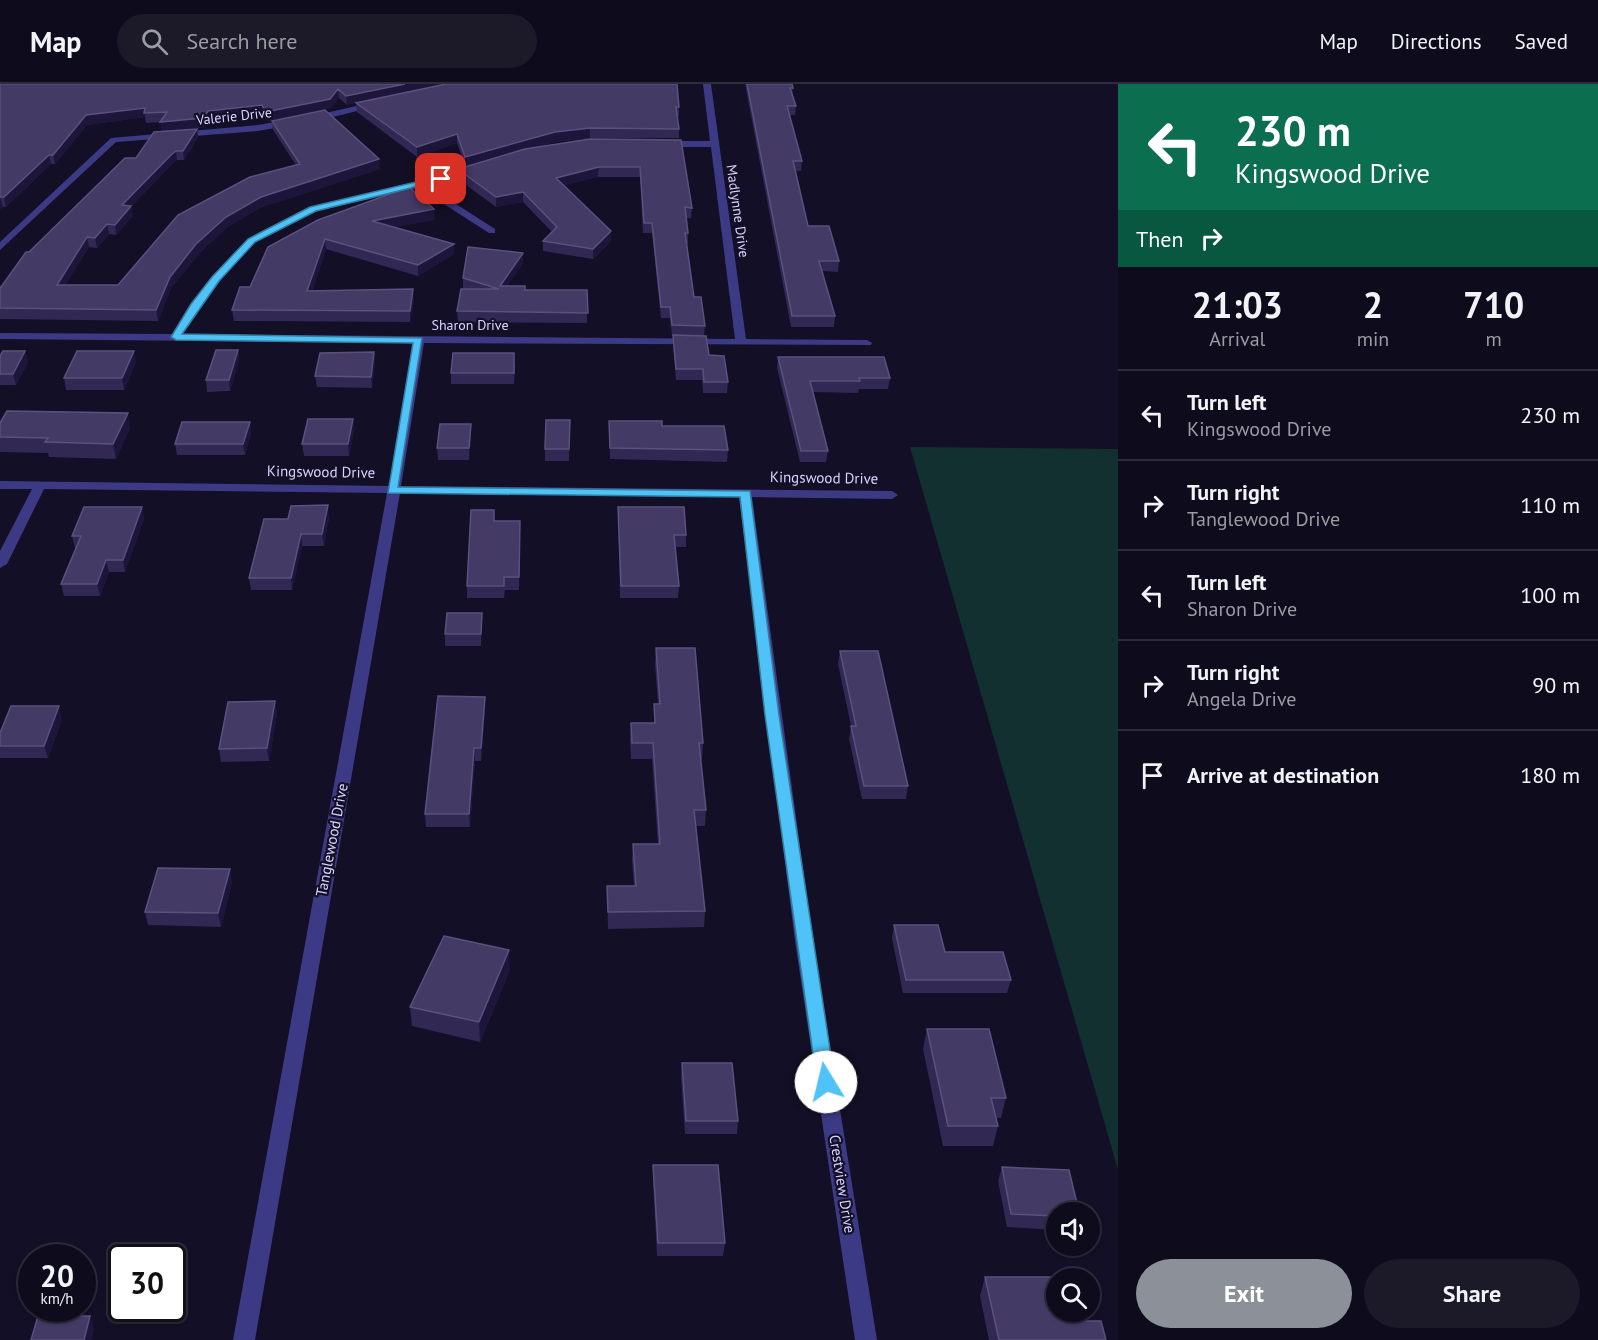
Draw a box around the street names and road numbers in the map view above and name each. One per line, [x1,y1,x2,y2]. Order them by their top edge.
street label: Valerie Drive [194,103,273,129]
street label: Madlynne Drive [723,163,753,259]
street label: Sharon Drive [431,316,509,334]
street label: Kingswood Drive [267,461,375,482]
street label: Kingswood Drive [770,467,878,488]
street label: Tanglewood Drive [311,782,352,898]
street label: Crestview Drive [825,1133,860,1235]

